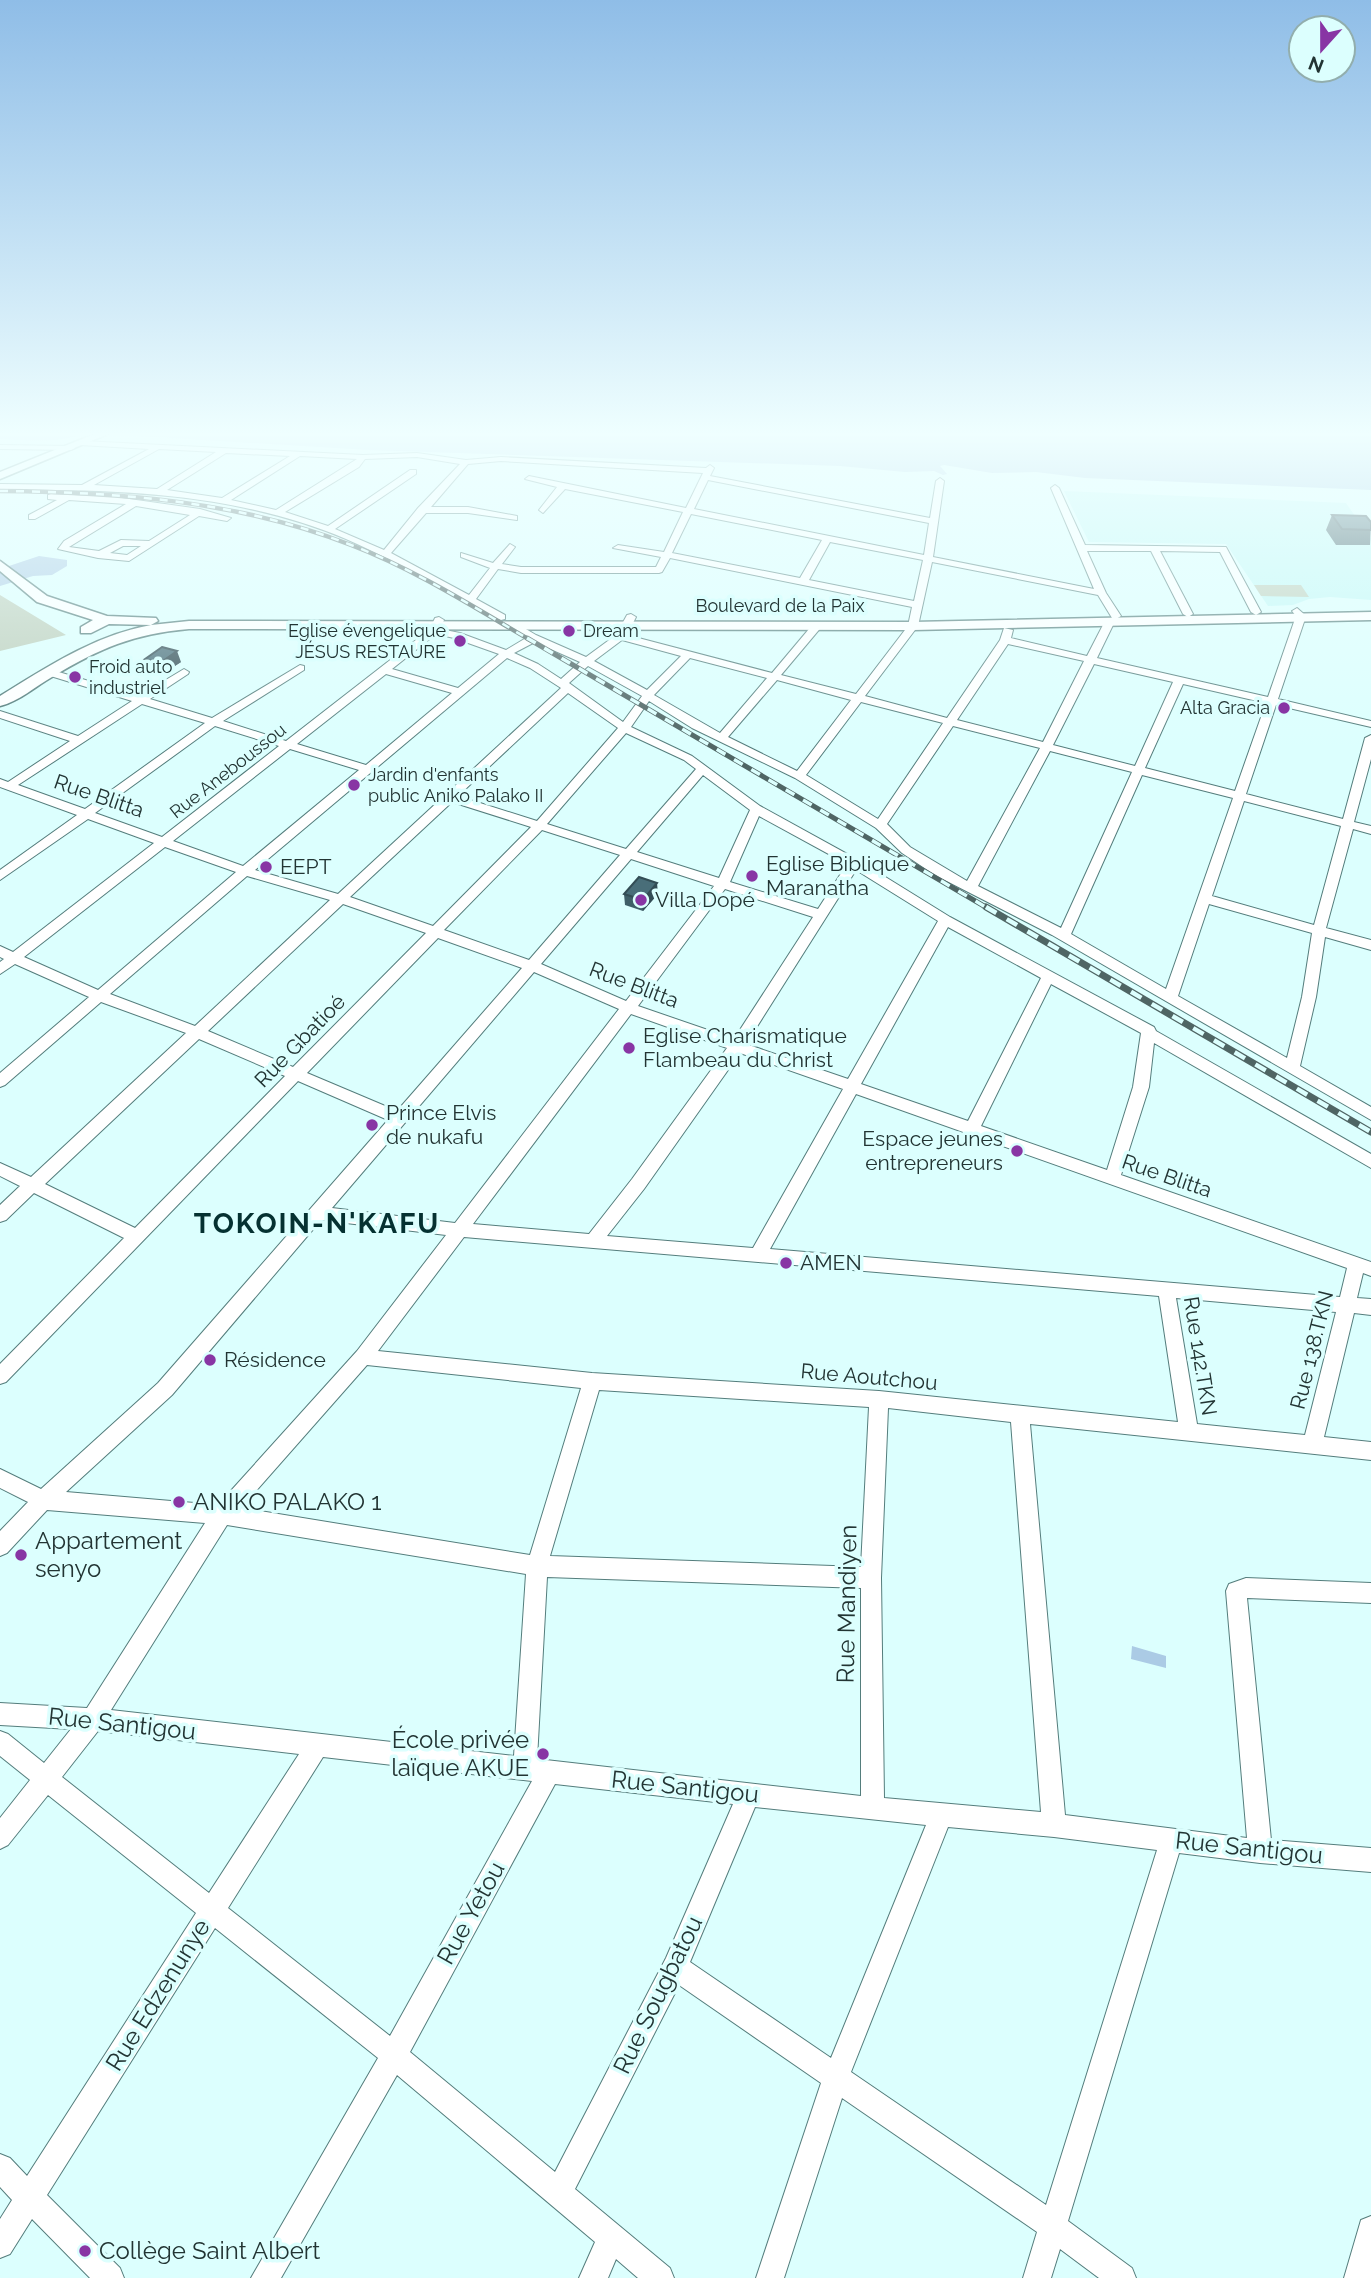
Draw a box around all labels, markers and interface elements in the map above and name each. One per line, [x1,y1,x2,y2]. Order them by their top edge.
north arrow [1287,14,1357,84]
text: N [1305,52,1327,78]
street label: Boulevard de la Paix [695,595,865,616]
place label: Eglise évengelique JÉSUS RESTAURE [288,620,446,662]
place label: Dream [583,620,639,641]
marker: Dream [561,623,577,639]
marker: Eglise évengelique JÉSUS RESTAURE [452,633,468,649]
place label: Froid auto industriel [89,656,173,698]
marker: Froid auto industriel [67,669,83,685]
place label: Alta Gracia [1180,697,1270,718]
marker: Alta Gracia [1276,700,1292,716]
street label: Rue Aneboussou [166,719,290,822]
place label: Jardin d'enfants public Aniko Palako II [368,764,543,806]
street label: Rue Blitta [51,768,147,823]
marker: Jardin d'enfants public Aniko Palako II [346,777,362,793]
place label: Eglise Biblique Maranatha [766,851,909,900]
place label: EEPT [280,854,332,879]
marker: EEPT [258,859,274,875]
marker: Eglise Biblique Maranatha [744,868,760,884]
place label: Villa Dopé [655,887,755,912]
marker: Villa Dopé [633,892,649,908]
street label: Rue Blitta [586,956,682,1013]
street label: Rue Gbatioé [249,989,350,1092]
place label: Eglise Charismatique Flambeau du Christ [643,1023,847,1072]
marker: Eglise Charismatique Flambeau du Christ [621,1040,637,1056]
place label: Prince Elvis de nukafu [386,1100,496,1149]
marker: Prince Elvis de nukafu [364,1117,380,1133]
place label: Espace jeunes entrepreneurs [862,1126,1003,1175]
marker: Espace jeunes entrepreneurs [1009,1143,1025,1159]
street label: Rue Blitta [1119,1148,1215,1203]
district label: TOKOIN-N'KAFU [194,1207,440,1240]
place label: AMEN [800,1250,862,1275]
marker: AMEN [778,1255,794,1271]
street label: Rue 138.TKN [1285,1288,1338,1412]
street label: Rue 142.TKN [1179,1295,1222,1417]
place label: Résidence [224,1347,326,1372]
marker: Résidence [202,1352,218,1368]
street label: Rue Aoutchou [799,1358,939,1395]
place label: ANIKO PALAKO 1 [193,1487,381,1516]
marker: ANIKO PALAKO 1 [171,1494,187,1510]
street label: Rue Mandiyen [831,1524,862,1684]
place label: Appartement senyo [35,1526,182,1583]
marker: Appartement senyo [13,1547,29,1563]
street label: Rue Santigou [47,1701,197,1746]
place label: École privée laïque AKUE [391,1725,529,1782]
marker: École privée laïque AKUE [535,1746,551,1762]
street label: Rue Santigou [610,1764,760,1809]
street label: Rue Santigou [1174,1825,1324,1870]
street label: Rue Yetou [431,1856,511,1969]
street label: Rue Sougbatou [607,1911,708,2078]
street label: Rue Edzenunye [99,1914,216,2076]
place label: Collège Saint Albert [99,2236,320,2265]
marker: Collège Saint Albert [77,2243,93,2259]

